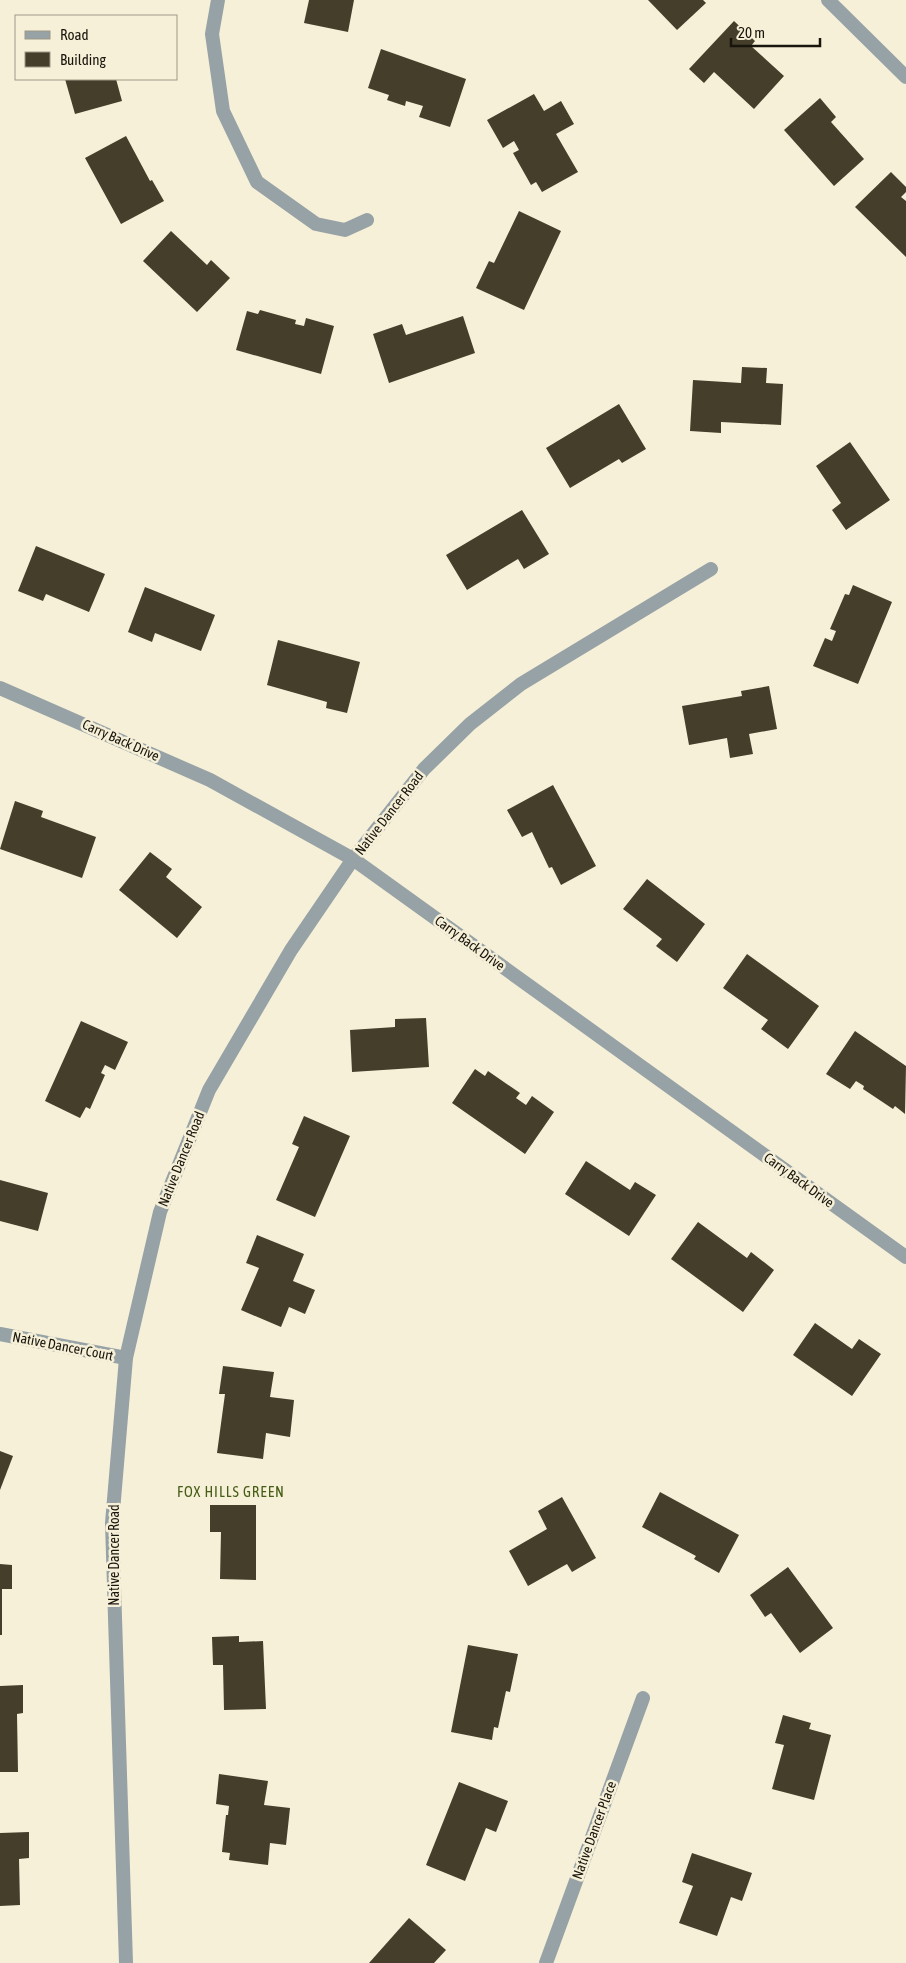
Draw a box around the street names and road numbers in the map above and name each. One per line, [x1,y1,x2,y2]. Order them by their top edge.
street label: Carry Back Drive [80,716,162,764]
street label: Native Dancer Road [351,768,427,858]
street label: Carry Back Drive [432,912,508,974]
street label: Native Dancer Road [155,1109,207,1209]
street label: Carry Back Drive [761,1149,837,1211]
street label: Native Dancer Court [11,1328,115,1364]
street label: Native Dancer Road [106,1504,122,1606]
street label: Native Dancer Place [569,1779,619,1881]

